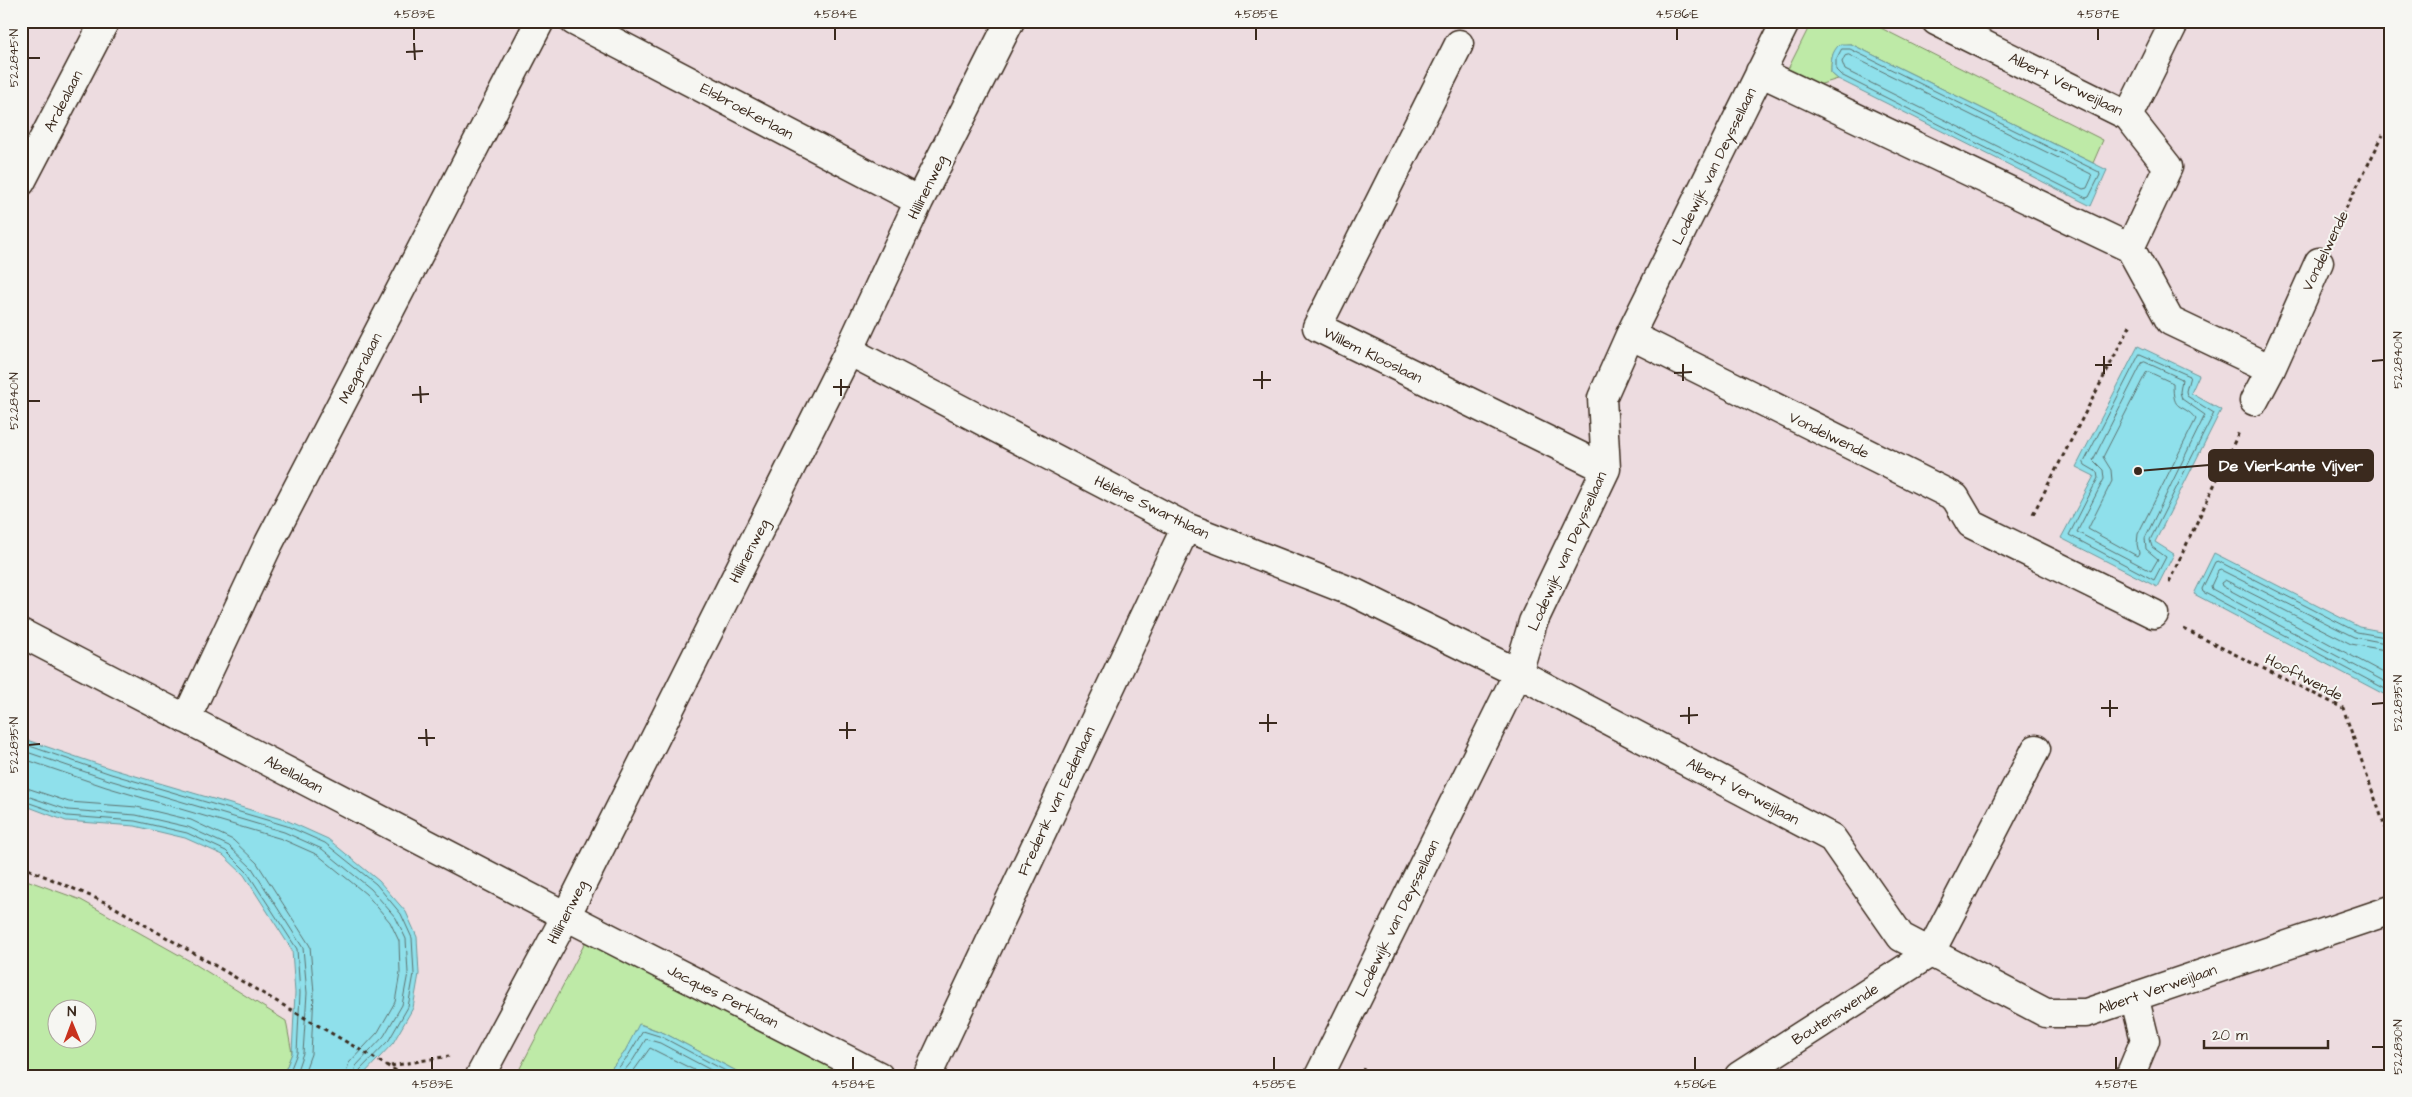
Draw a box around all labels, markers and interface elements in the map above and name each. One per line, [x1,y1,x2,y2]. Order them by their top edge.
text: 4.583°E [393,6,435,23]
text: 4.584°E [813,6,857,23]
text: 4.585°E [1234,6,1278,23]
text: 4.586°E [1655,6,1699,23]
text: 4.587°E [2076,6,2120,23]
text: 52.2845°N [6,28,23,87]
street label: Albert Verweijlaan [2005,48,2127,121]
street label: Ardealaan [39,66,88,136]
street label: Elsbroekerlaan [696,78,797,145]
street label: Lodewijk van Deyssellaan [1667,84,1763,249]
street label: Hillinenweg [903,151,953,223]
street label: Vondelwende [2297,207,2354,295]
street label: Willem Klooslaan [1320,322,1426,389]
street label: Megaralaan [334,329,388,408]
text: 52.2840°N [2390,331,2407,389]
text: 52.2840°N [6,372,23,430]
street label: Vondelwende [1785,407,1873,464]
callout: De Vierkante Vijver [2209,450,2373,481]
text: De Vierkante Vijver [2219,455,2363,477]
street label: Lodewijk van Deyssellaan [1523,468,1613,635]
street label: Hélène Swarthlaan [1091,470,1213,545]
street label: Hillinenweg [724,515,776,587]
street label: Hooftwende [2261,649,2346,706]
text: 52.2835°N [2390,674,2407,731]
text: 52.2835°N [6,716,23,773]
street label: Frederik van Eedenlaan [1013,723,1101,879]
street label: Abellalaan [261,750,327,799]
street label: Albert Verweijlaan [1683,753,1803,830]
street label: Lodewijk van Deyssellaan [1350,836,1446,1001]
street label: Hillinenweg [542,876,594,948]
street label: Jacques Perklaan [664,959,782,1034]
street label: Albert Verweijlaan [2095,959,2220,1020]
street label: Boutenswende [1788,979,1883,1050]
north arrow [48,1000,98,1050]
text: N [67,1002,77,1022]
scale bar [2204,1017,2328,1049]
text: 52.2830°N [2390,1019,2407,1075]
text: 20 m [2212,1025,2248,1046]
text: 4.583°E [411,1076,453,1093]
text: 4.584°E [831,1076,875,1093]
text: 4.585°E [1252,1076,1296,1093]
text: 4.586°E [1673,1076,1717,1093]
text: 4.587°E [2094,1076,2138,1093]

